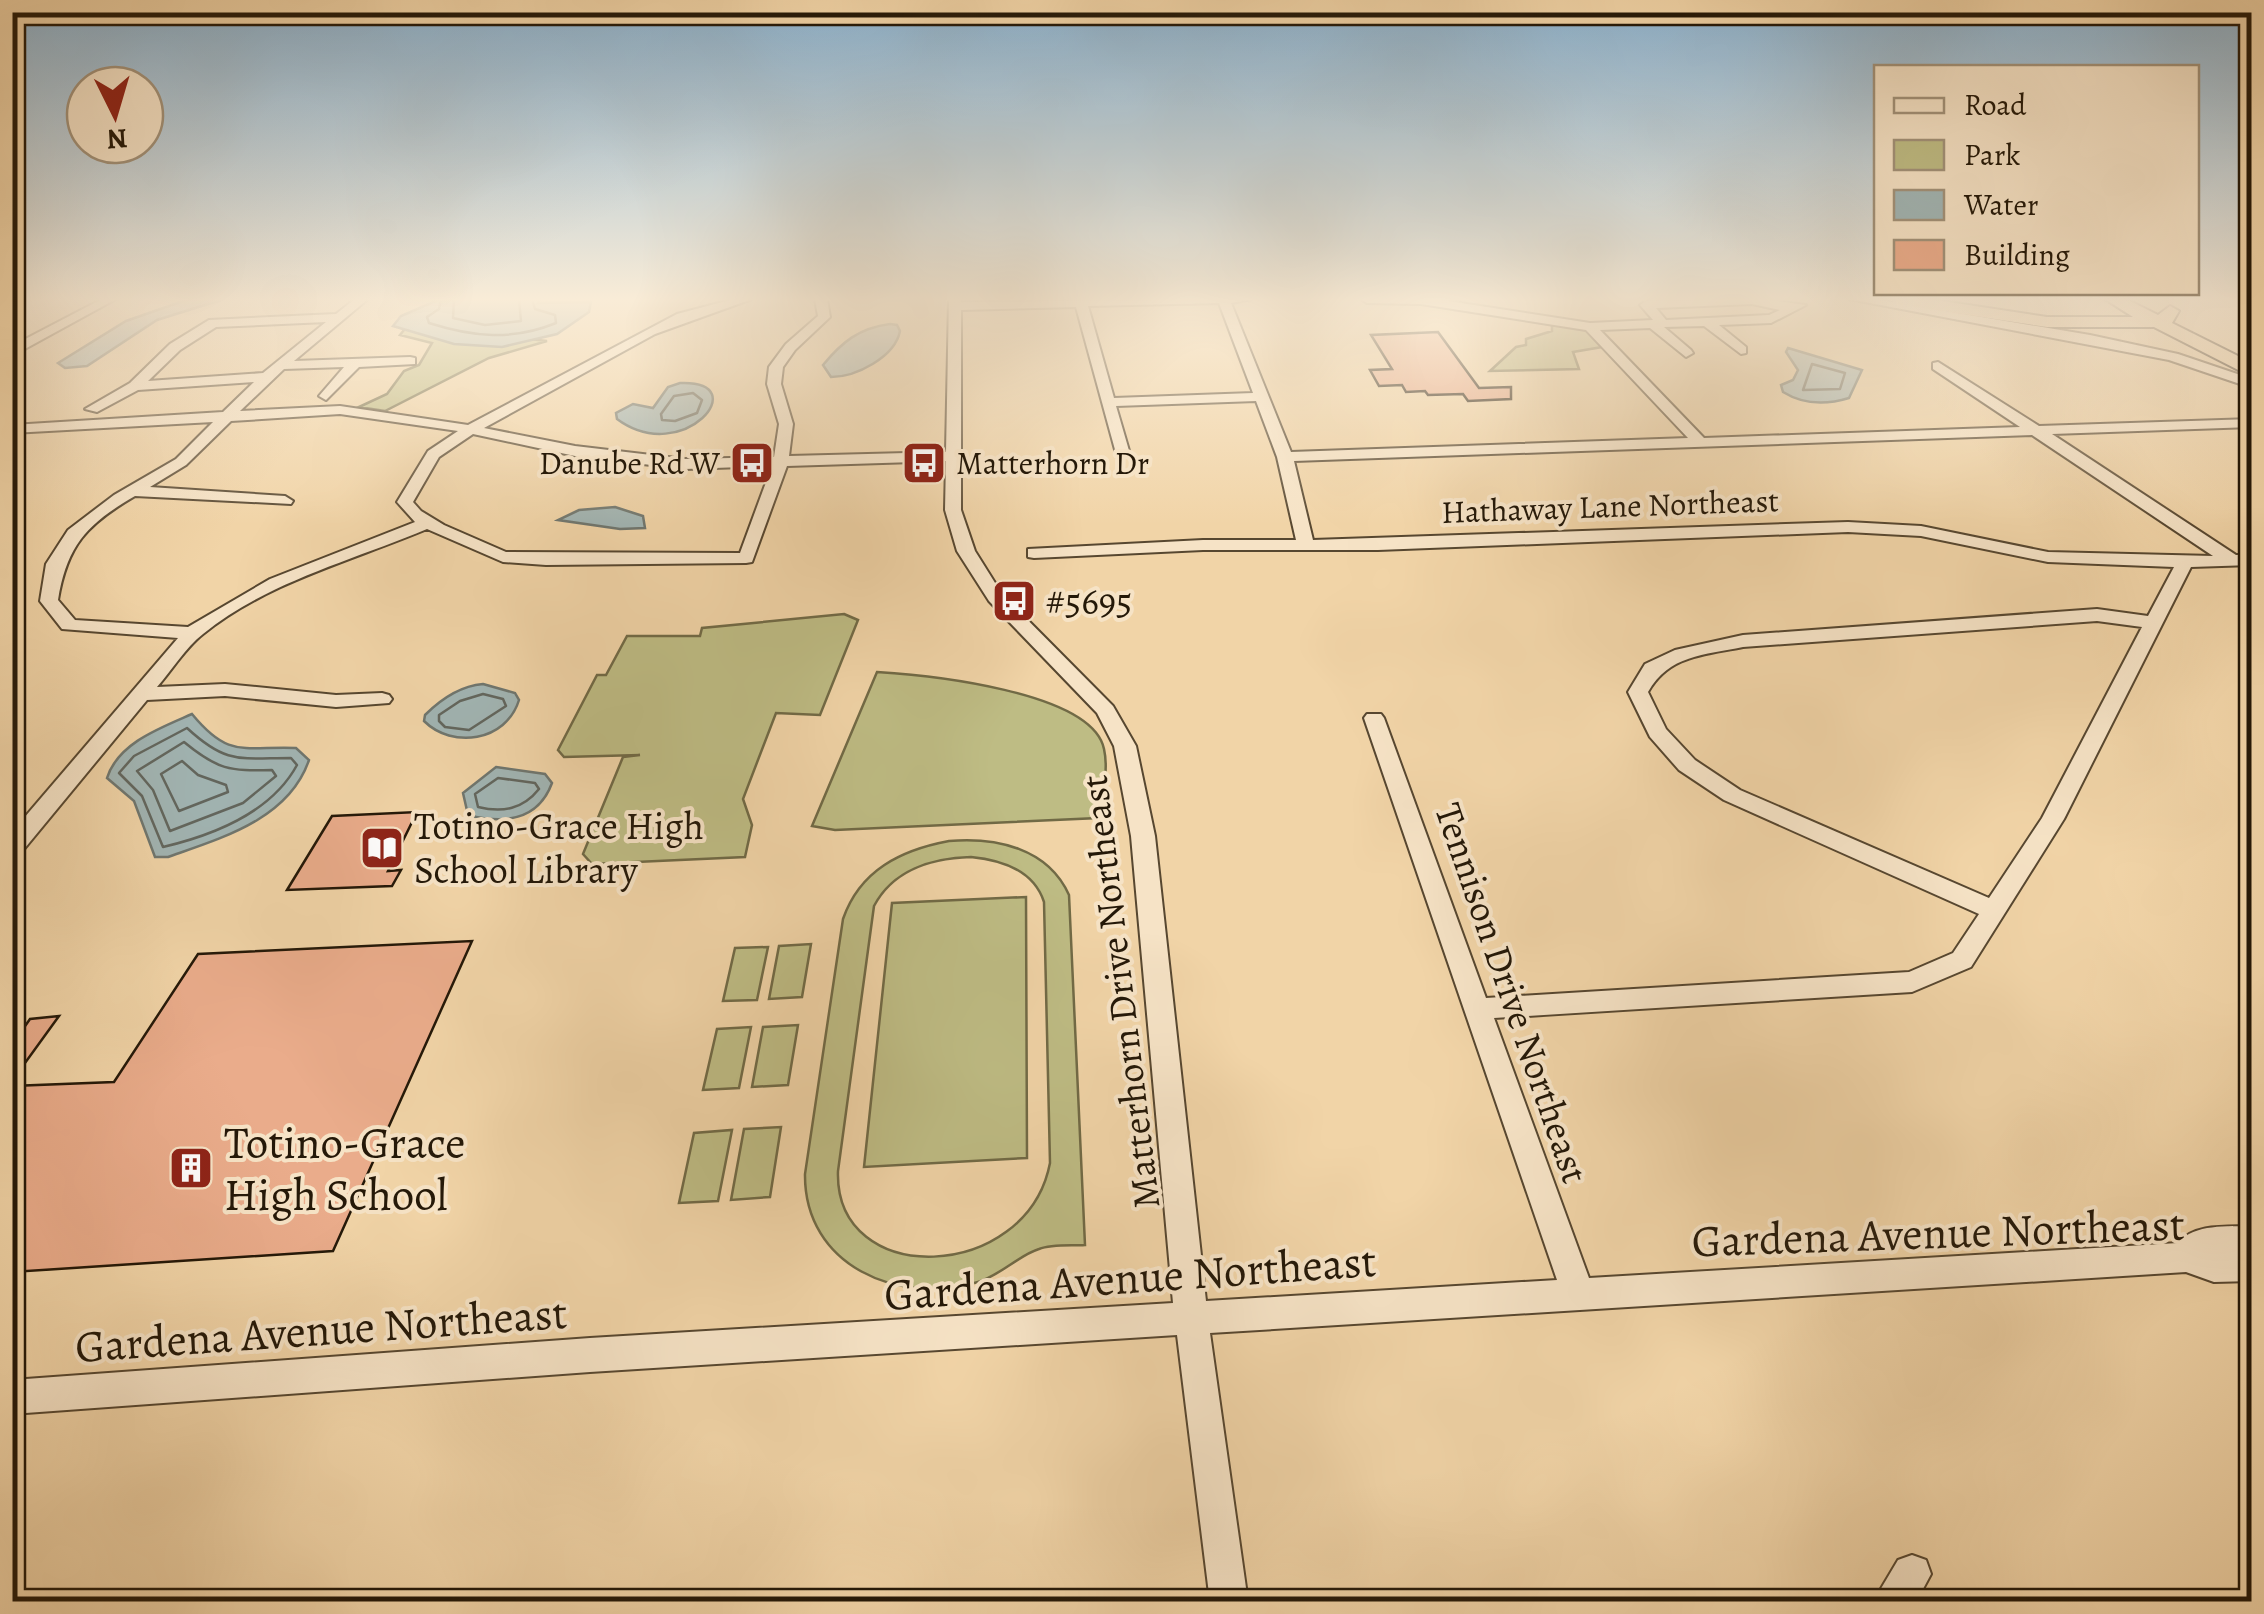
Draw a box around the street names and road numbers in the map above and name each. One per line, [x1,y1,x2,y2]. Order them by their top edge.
street label: Hathaway Lane Northeast [1441,478,1779,534]
street label: Matterhorn Drive Northeast [1068,772,1172,1212]
street label: Tennison Drive Northeast [1423,796,1601,1190]
street label: Gardena Avenue Northeast [1691,1193,2186,1273]
street label: Gardena Avenue Northeast [882,1230,1378,1326]
street label: Gardena Avenue Northeast [73,1282,569,1378]

